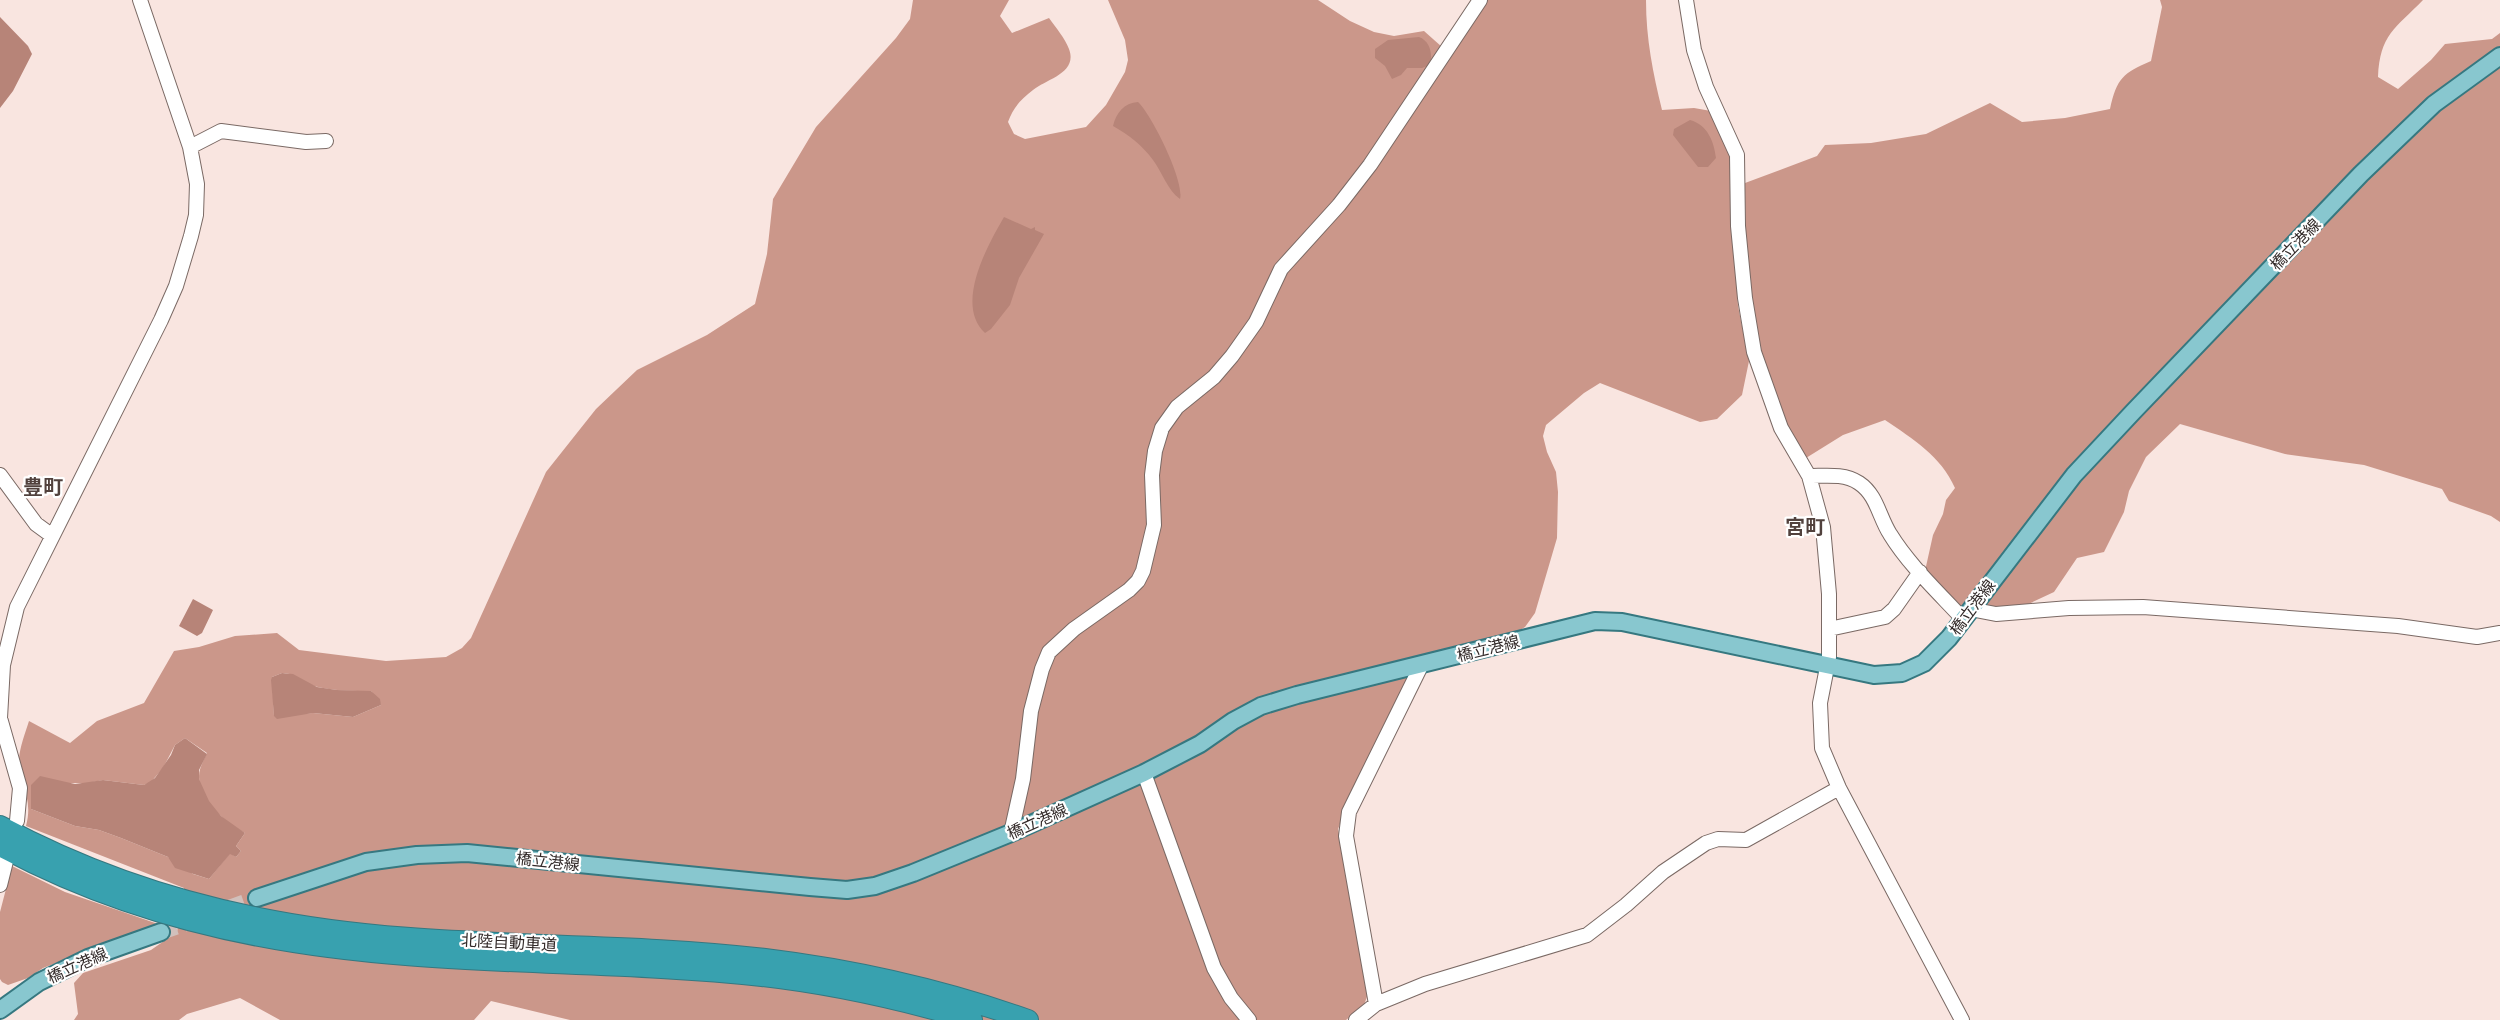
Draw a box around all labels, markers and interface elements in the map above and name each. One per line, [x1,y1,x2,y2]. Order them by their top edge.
street label: 橋立港線 [2266,215,2324,274]
district label: 豊町 [23,475,63,499]
district label: 宮町 [1785,515,1825,539]
street label: 橋立港線 [1946,576,1999,639]
street label: 橋立港線 [1455,632,1521,665]
street label: 橋立港線 [1004,800,1070,843]
street label: 橋立港線 [515,849,581,874]
street label: 北陸自動車道 [461,930,557,954]
street label: 橋立港線 [44,944,110,987]

